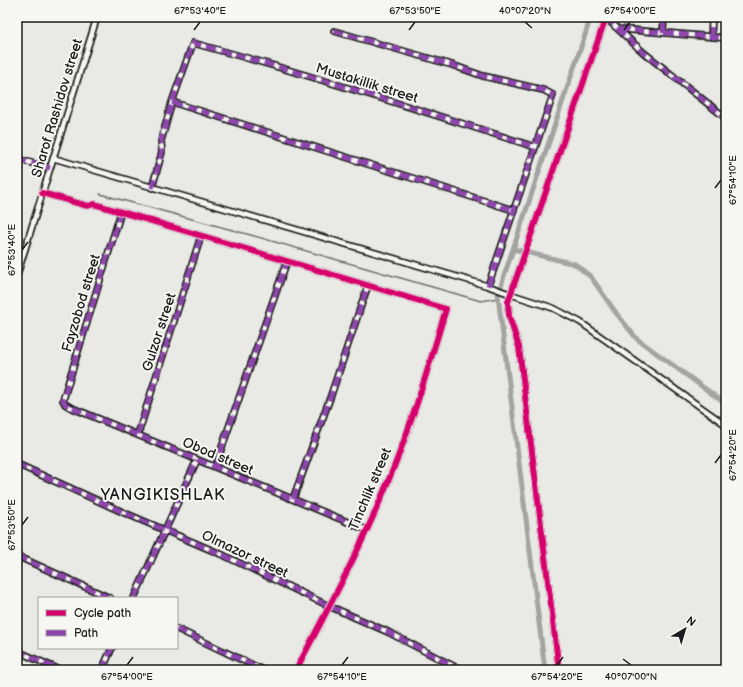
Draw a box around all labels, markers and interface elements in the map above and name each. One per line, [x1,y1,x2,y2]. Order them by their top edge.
text: 67°53'40"E [174,5,226,17]
text: 67°53'50"E [389,5,441,17]
text: 40°07'20"N [499,5,551,17]
text: 67°54'00"E [604,5,656,17]
street label: Sharof Rashidov street [28,36,86,179]
street label: Mustakillik street [314,59,421,107]
text: 67°54'10"E [727,155,739,205]
text: 67°53'40"E [6,224,18,276]
street label: Fayzobod street [58,251,104,354]
street label: Gulzor street [138,290,180,373]
text: 67°54'20"E [727,429,739,481]
street label: Obod street [180,433,257,479]
street label: Tinchlik street [345,444,395,533]
district label: YANGIKISHLAK [100,486,225,505]
text: 67°53'50"E [6,499,18,551]
street label: Olmazor street [199,527,292,582]
legend [38,597,178,649]
text: Cycle path [74,606,131,621]
north arrow [665,609,705,649]
text: N [684,614,698,629]
text: Path [74,626,99,641]
text: 67°54'00"E [101,671,153,683]
text: 67°54'10"E [317,671,367,683]
text: 67°54'20"E [531,671,583,683]
text: 40°07'00"N [605,671,657,683]

